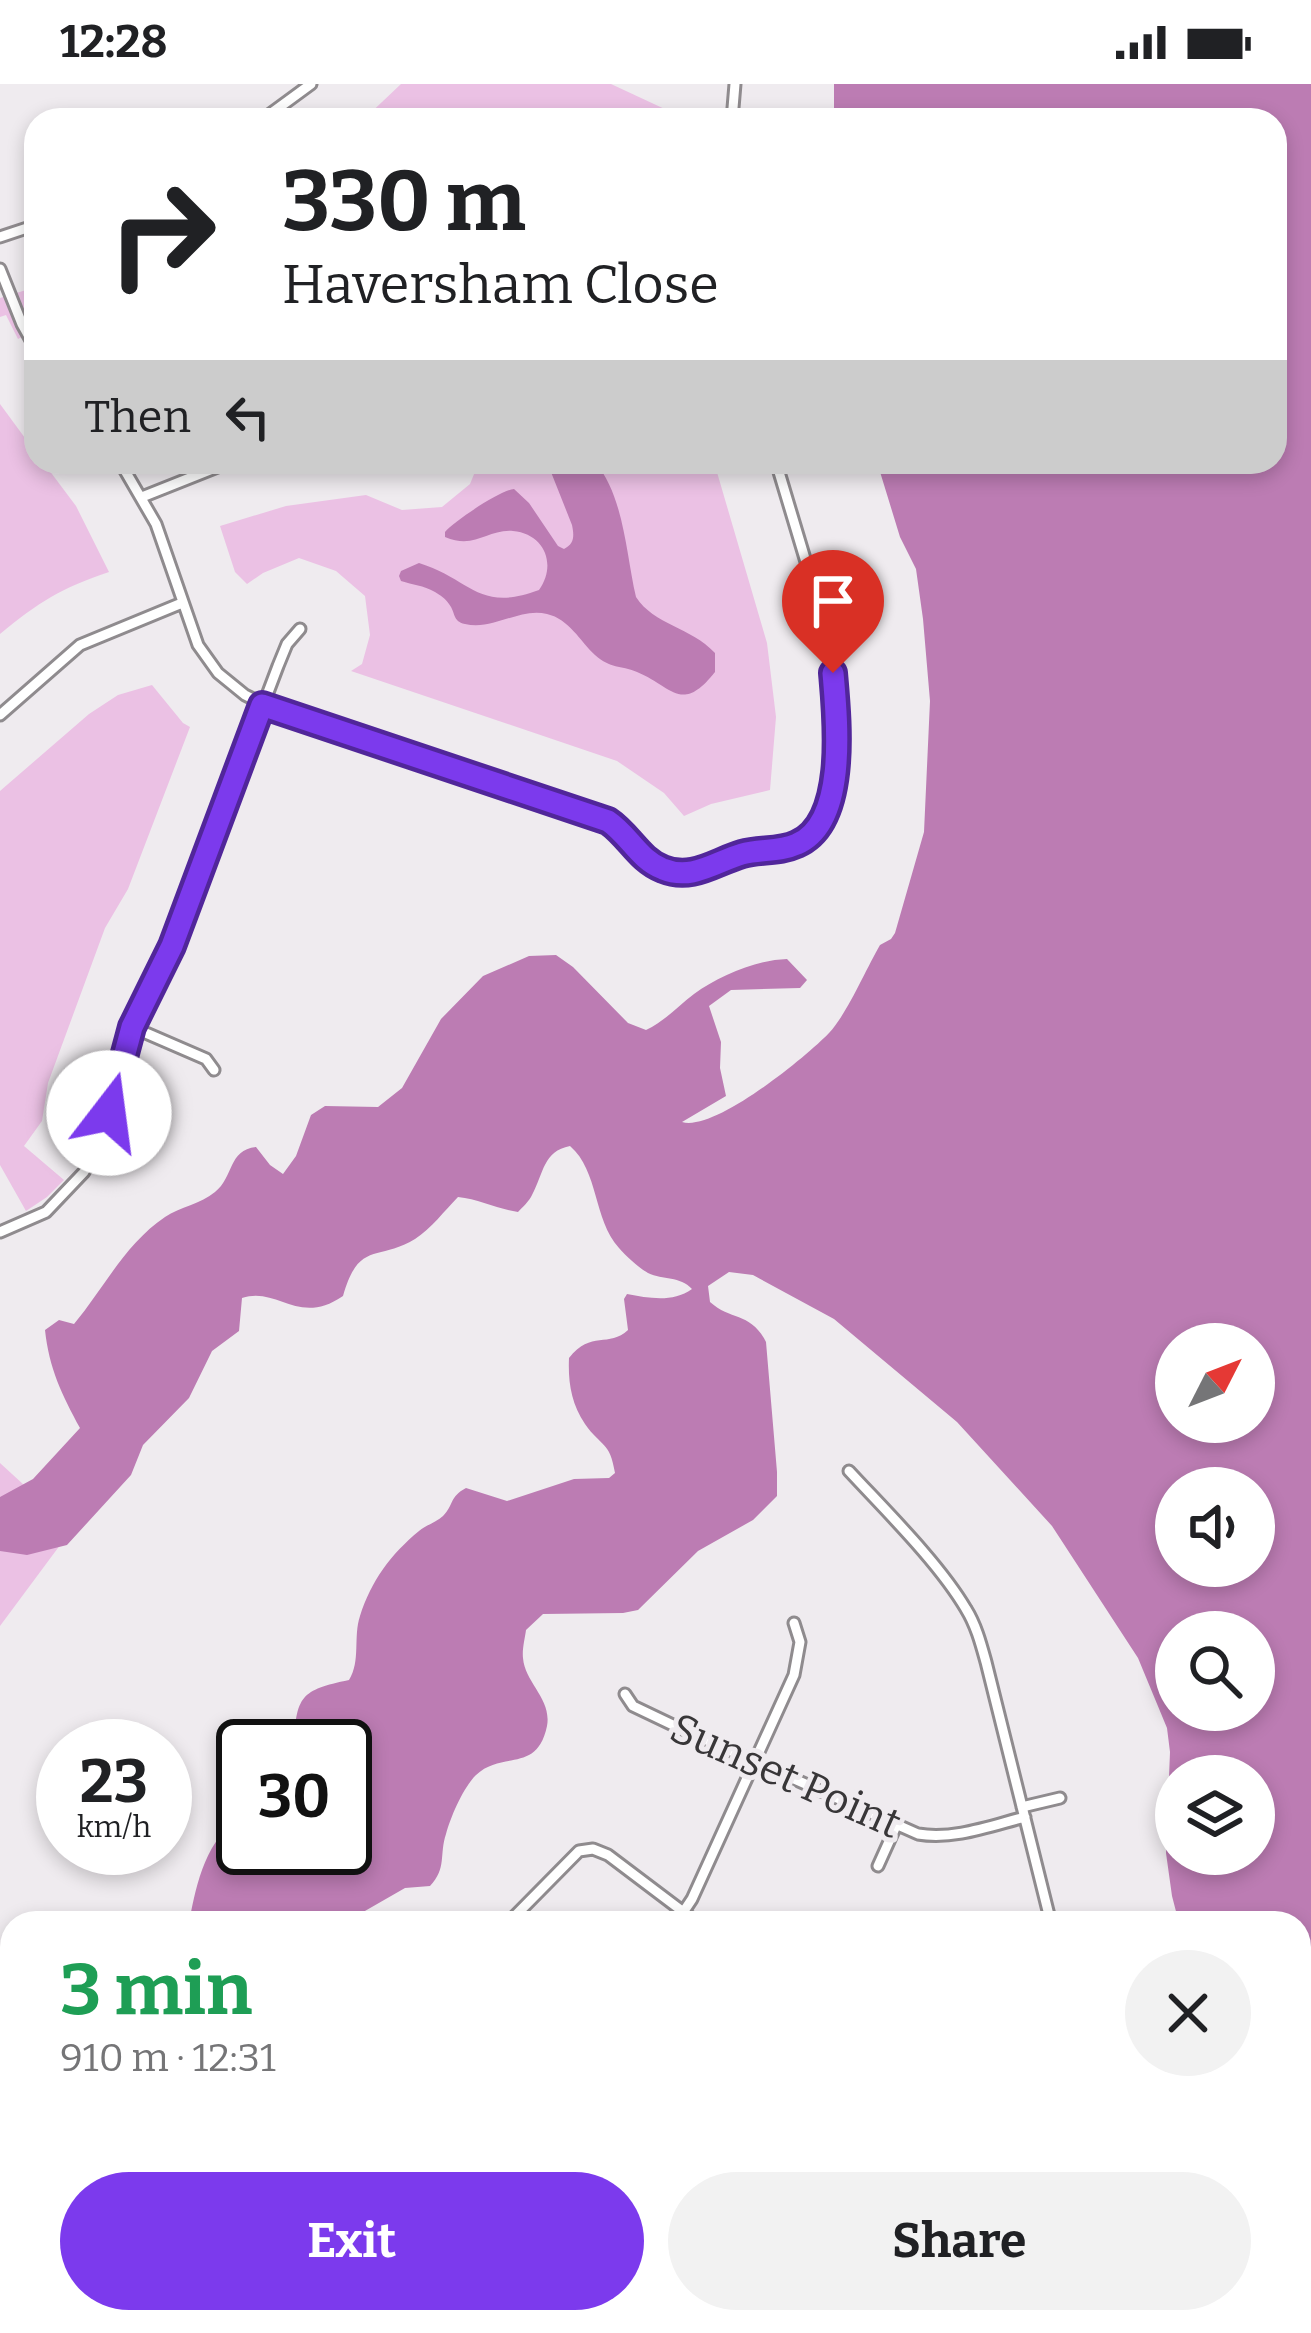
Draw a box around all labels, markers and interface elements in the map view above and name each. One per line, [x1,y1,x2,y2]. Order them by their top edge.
text: 12:28 [60,15,168,69]
text: 330 m [282,151,526,252]
icon: right [84,156,240,312]
text: Haversham Close [282,253,719,317]
icon: left [215,384,281,450]
text: Then [84,390,191,444]
pin [782,550,884,673]
icon: arrive [800,568,866,634]
position arrow [46,1050,172,1176]
north arrow [1155,1323,1275,1443]
map controls [1155,1323,1275,1875]
button: sound [1155,1467,1275,1587]
button: search [1155,1611,1275,1731]
street label: Sunset Point [663,1703,908,1849]
speed limit sign: 30 [216,1719,372,1875]
text: 23 [80,1746,148,1818]
button: layers [1155,1755,1275,1875]
text: km/h [77,1809,151,1845]
text: 3 min [60,1947,252,2033]
button: close [1125,1950,1251,2076]
text: 910 m · 12:31 [60,2035,276,2081]
button: Exit [60,2172,644,2310]
button: Share [668,2172,1251,2310]

